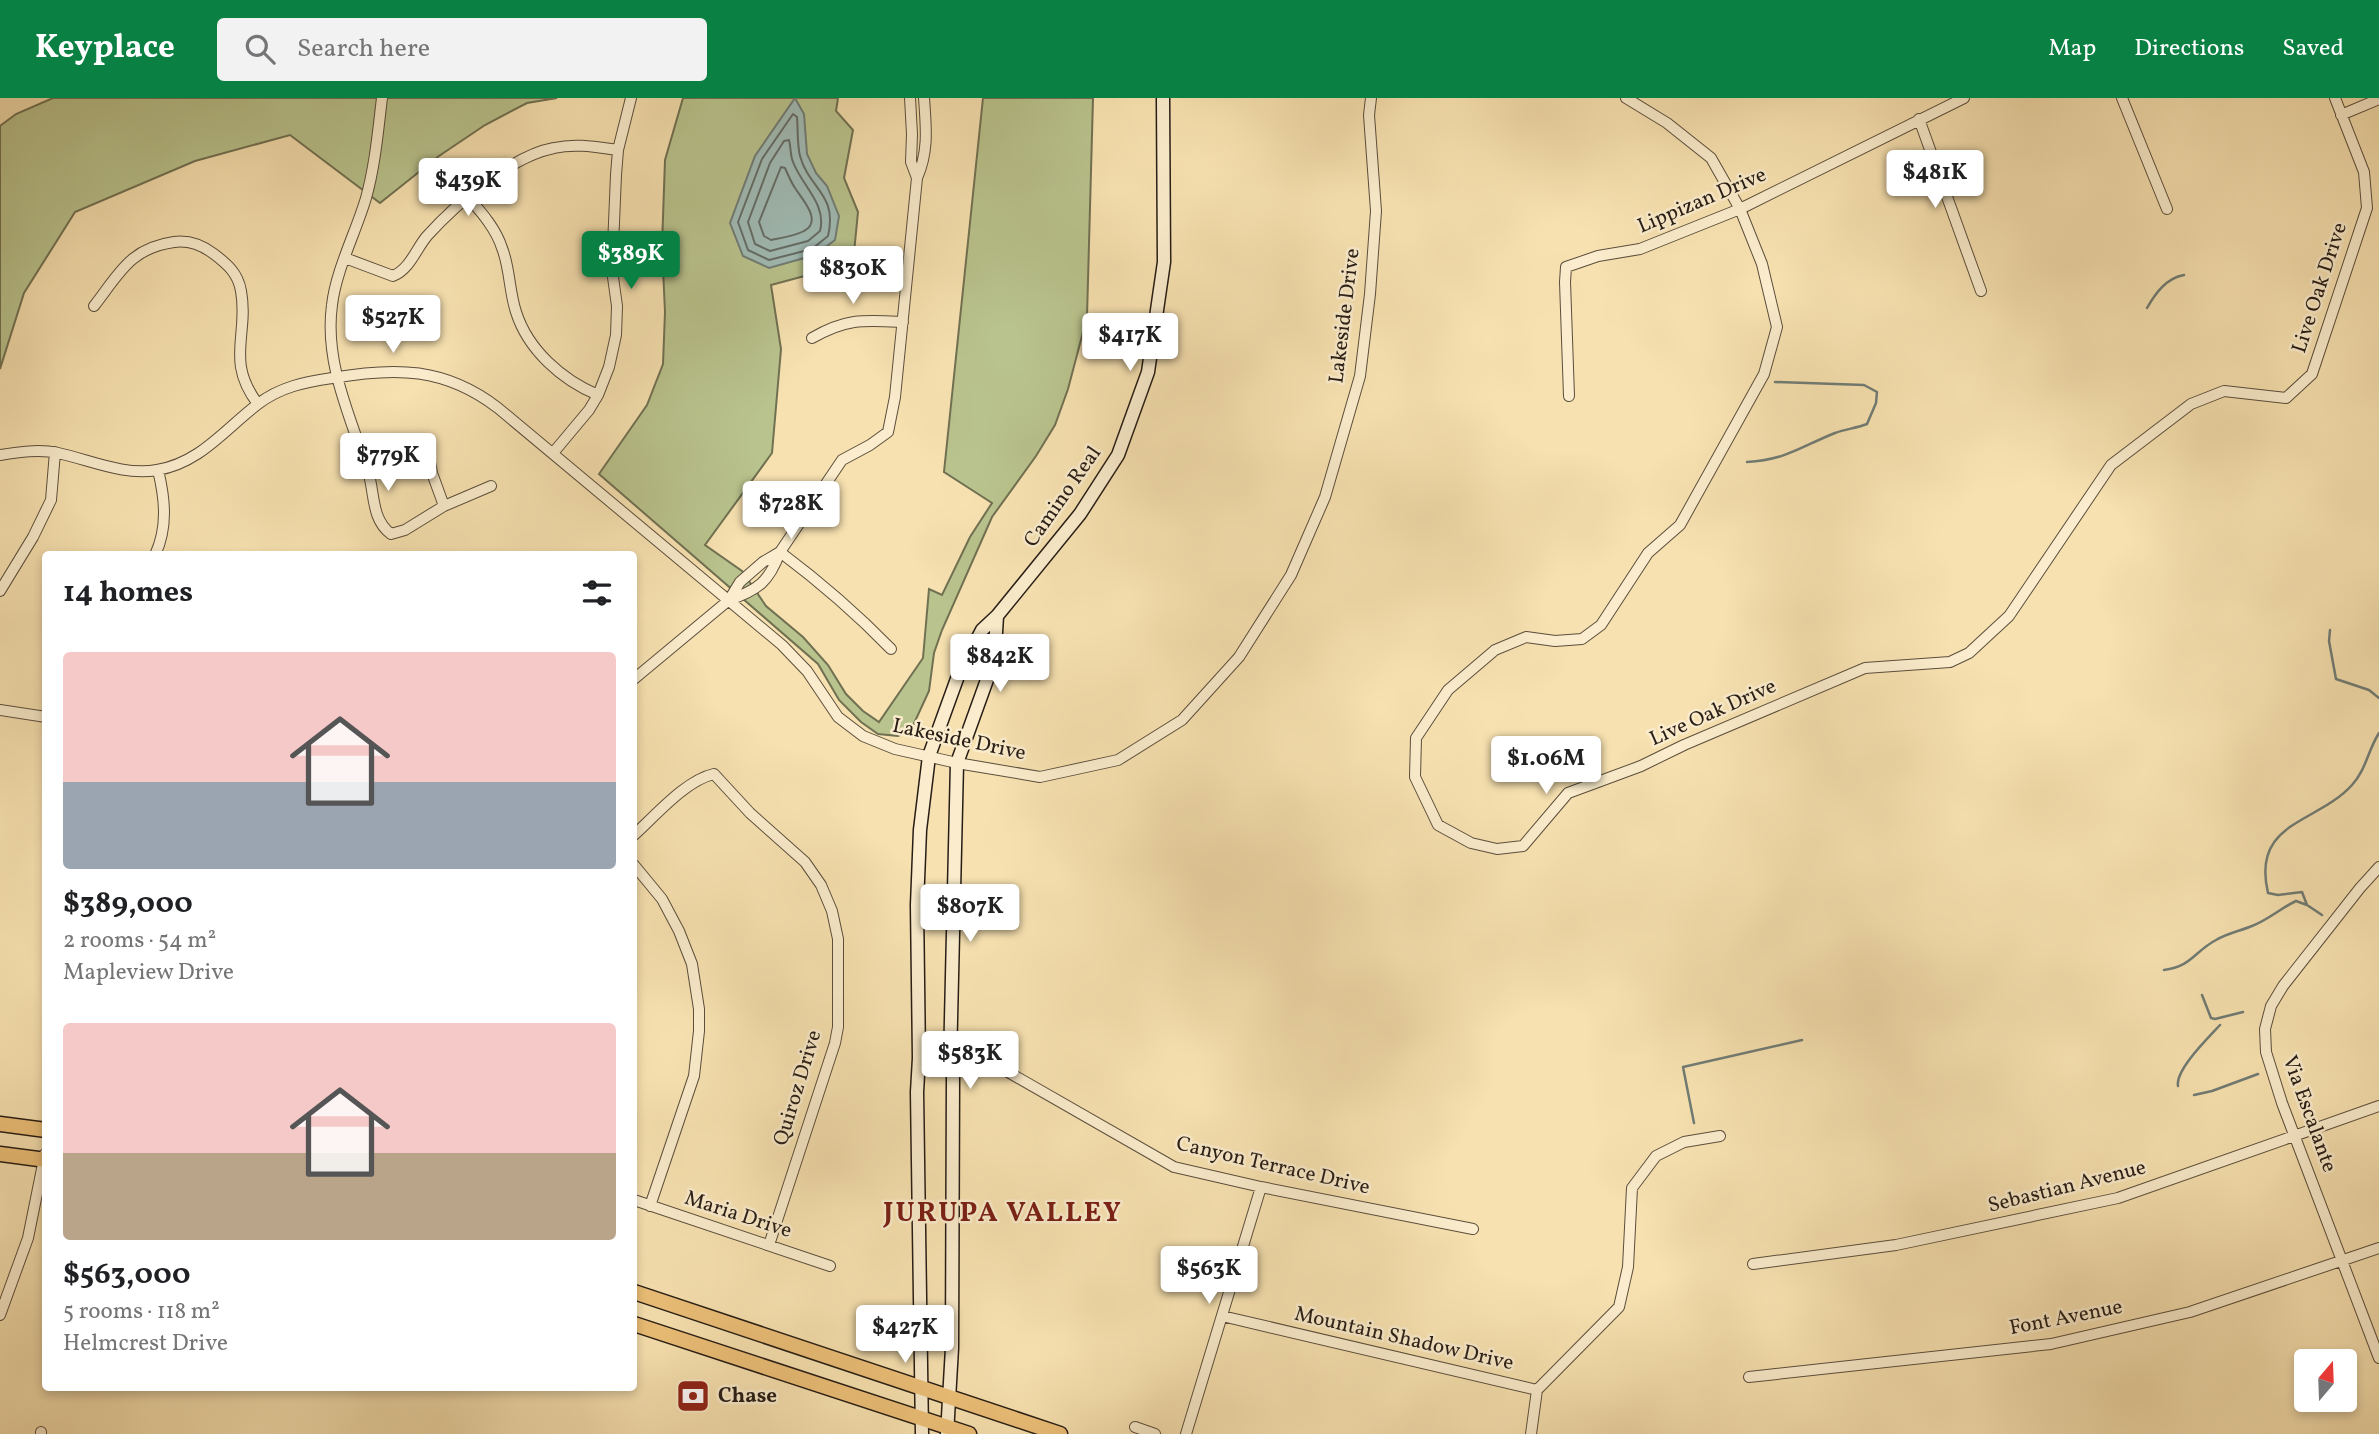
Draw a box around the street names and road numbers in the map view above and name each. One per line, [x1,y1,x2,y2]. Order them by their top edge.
street label: Lippizan Drive [1633,161,1771,241]
street label: Live Oak Drive [2285,219,2355,357]
street label: Lakeside Drive [1322,247,1368,385]
street label: Camino Real [1017,441,1109,553]
street label: Live Oak Drive [1645,672,1781,754]
street label: Lakeside Drive [890,712,1029,768]
street label: Quiroz Drive [767,1027,829,1149]
street label: Via Escalante [2274,1052,2344,1176]
street label: Canyon Terrace Drive [1173,1130,1373,1202]
street label: Sebastian Avenue [1985,1153,2149,1221]
street label: Maria Drive [681,1184,795,1246]
street label: Font Avenue [2007,1293,2125,1343]
street label: Mountain Shadow Drive [1292,1300,1516,1378]

